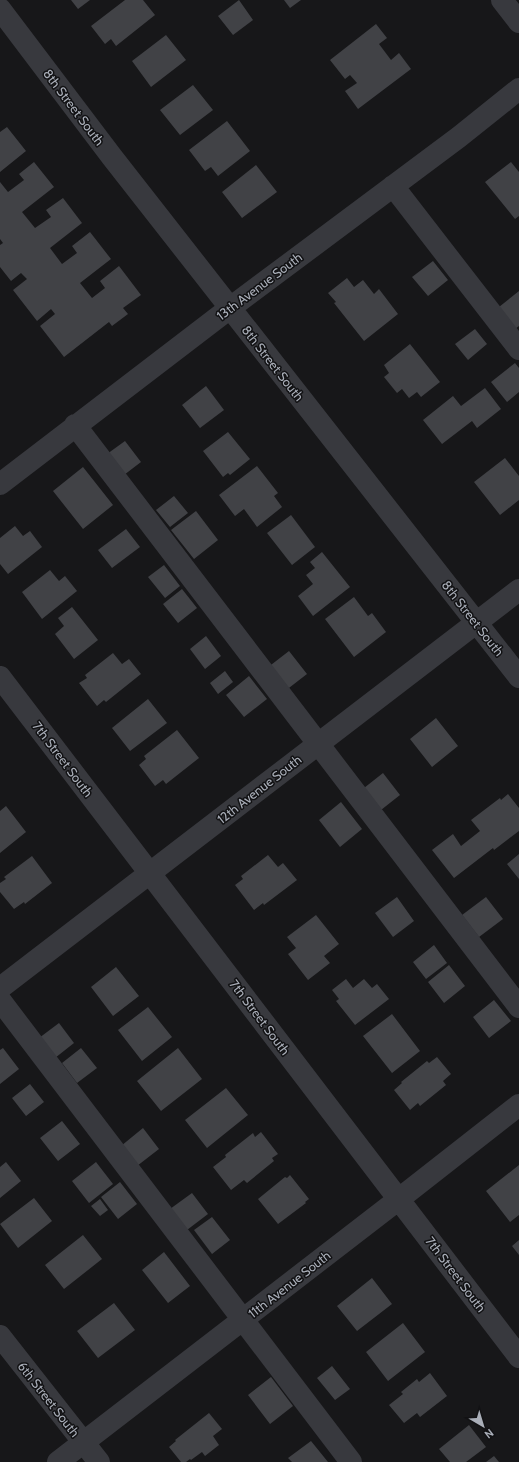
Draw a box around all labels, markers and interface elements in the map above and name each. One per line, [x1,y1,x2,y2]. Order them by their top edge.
street label: 8th Street South [40,66,108,148]
street label: 13th Avenue South [213,249,305,323]
street label: 8th Street South [239,322,307,404]
street label: 8th Street South [439,577,507,659]
street label: 7th Street South [29,718,97,800]
street label: 12th Avenue South [214,751,304,827]
street label: 7th Street South [226,976,294,1058]
street label: 7th Street South [422,1233,490,1315]
street label: 11th Avenue South [245,1247,333,1321]
street label: 6th Street South [15,1358,83,1440]
north arrow [463,1406,503,1446]
text: N [482,1426,497,1442]

